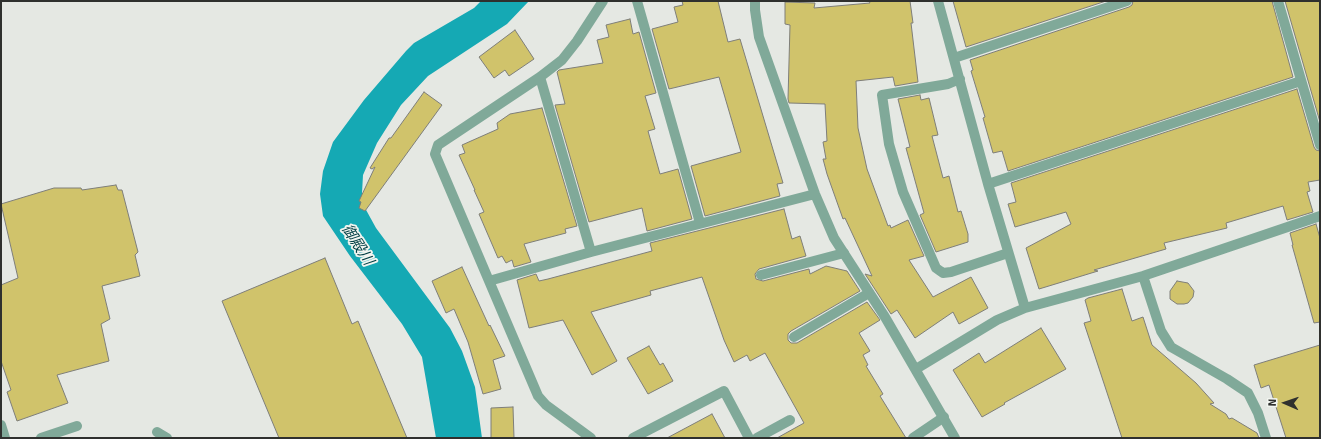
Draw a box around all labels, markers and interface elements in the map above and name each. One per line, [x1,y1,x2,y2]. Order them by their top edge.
water label: 御殿川 [337,221,377,269]
north arrow [1265,383,1305,423]
text: N [1266,399,1279,407]

